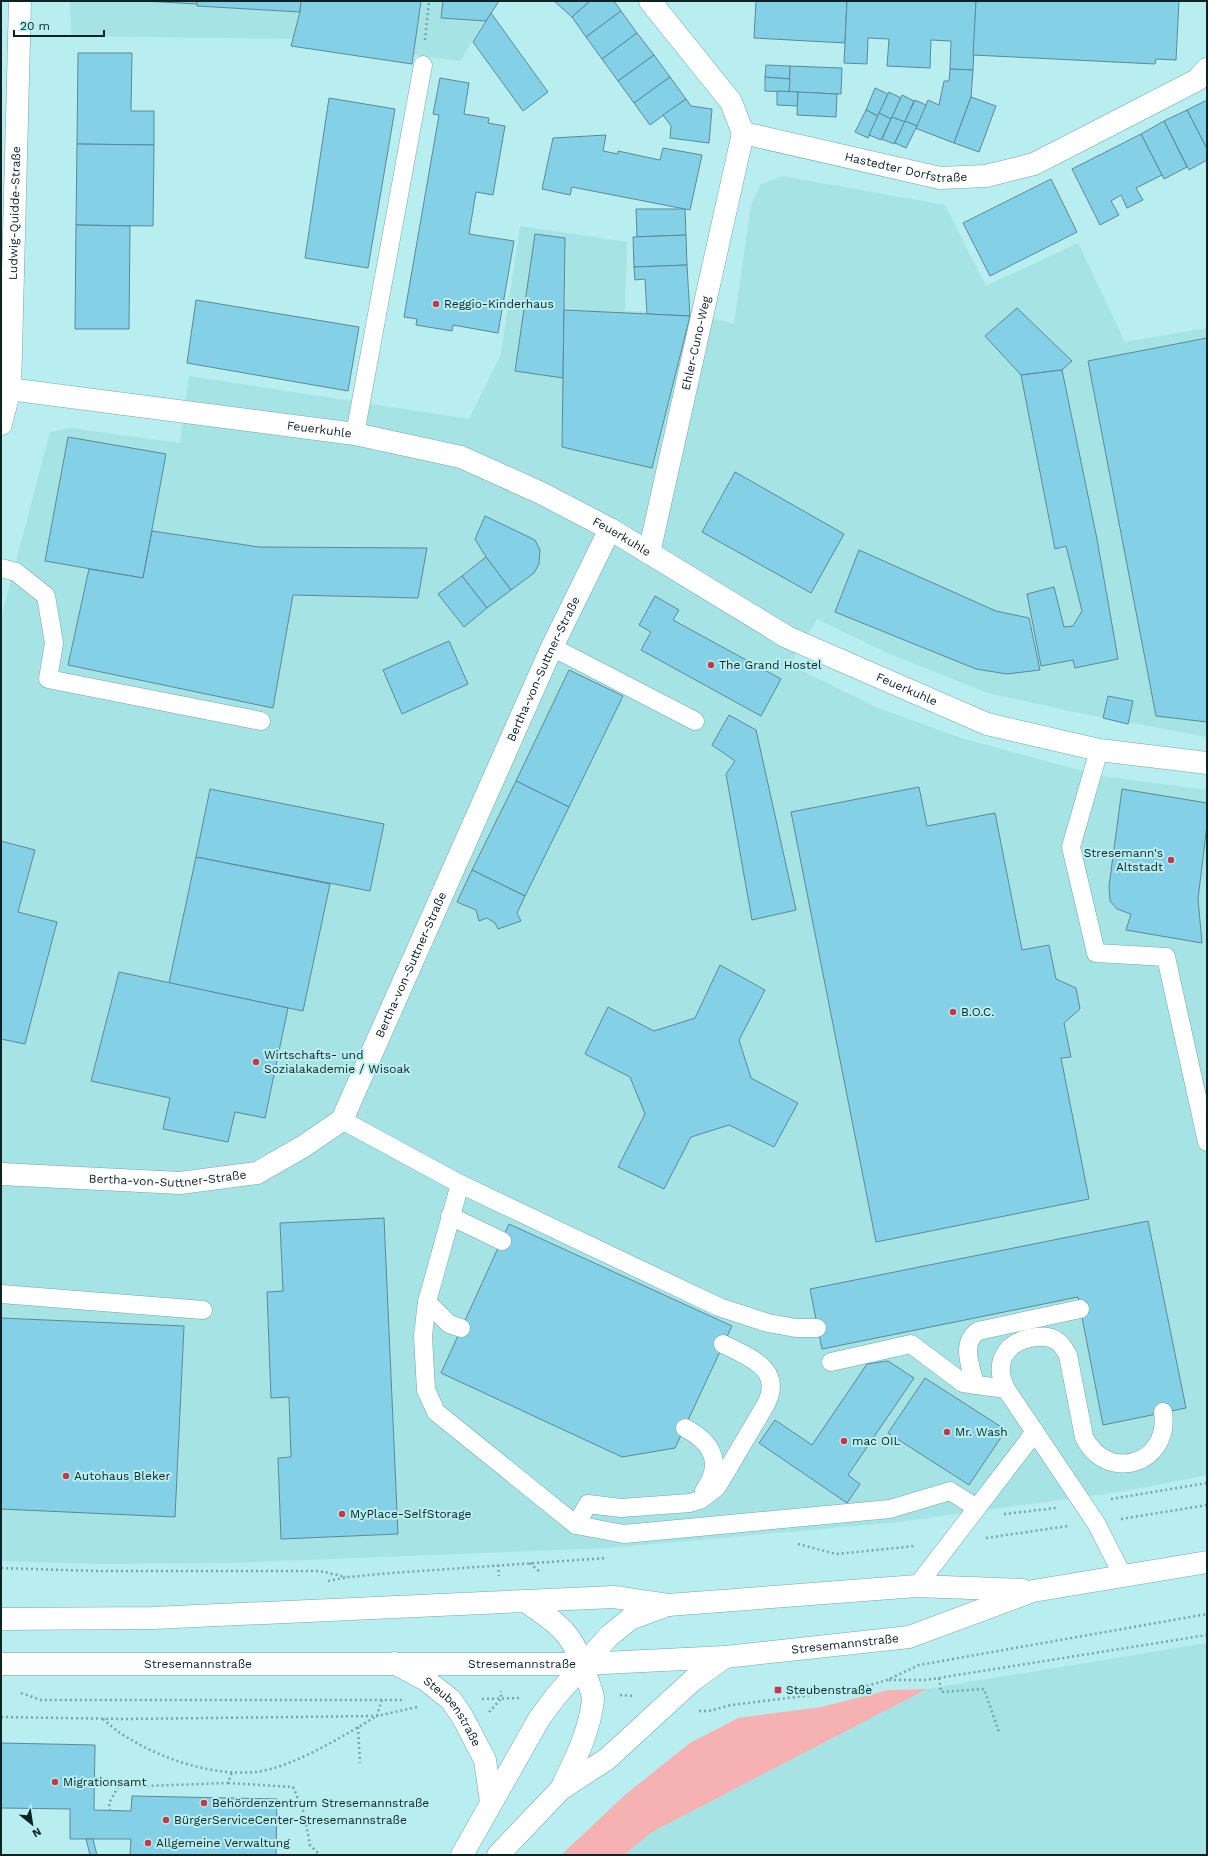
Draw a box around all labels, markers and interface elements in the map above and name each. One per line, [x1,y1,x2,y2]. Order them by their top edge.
scale bar [14,12,104,38]
text: 20 m [20,19,50,33]
street label: Ludwig-Quidde-Straße [6,146,23,280]
street label: Hastedter Dorfstraße [843,149,968,185]
street label: Ehler-Cuno-Weg [679,294,713,392]
place label: Reggio-Kinderhaus [444,297,554,311]
marker: Reggio-Kinderhaus [431,299,441,309]
street label: Feuerkuhle [286,418,353,441]
street label: Feuerkuhle [590,514,653,559]
street label: Bertha-von-Suttner-Straße [504,594,583,744]
place label: The Grand Hostel [719,658,822,672]
marker: The Grand Hostel [706,660,716,670]
street label: Feuerkuhle [874,670,940,709]
place label: Stresemann's Altstadt [1084,846,1163,874]
marker: Stresemann's Altstadt [1166,855,1176,865]
street label: Bertha-von-Suttner-Straße [372,890,449,1040]
place label: B.O.C. [961,1005,994,1019]
marker: B.O.C. [948,1007,958,1017]
place label: Wirtschafts- und Sozialakademie / Wisoak [264,1048,410,1076]
marker: Wirtschafts- und Sozialakademie / Wisoak [251,1057,261,1067]
street label: Bertha-von-Suttner-Straße [88,1167,247,1190]
place label: Mr. Wash [955,1425,1008,1439]
marker: Mr. Wash [942,1427,952,1437]
place label: mac OIL [852,1434,901,1448]
marker: mac OIL [839,1436,849,1446]
place label: Autohaus Bleker [74,1469,170,1483]
marker: Autohaus Bleker [61,1471,71,1481]
place label: MyPlace-SelfStorage [350,1507,472,1521]
marker: MyPlace-SelfStorage [337,1509,347,1519]
street label: Stresemannstraße [791,1631,900,1657]
street label: Stresemannstraße [144,1657,252,1671]
street label: Stresemannstraße [468,1657,576,1671]
street label: Steubenstraße [421,1674,484,1749]
place label: Steubenstraße [786,1683,872,1697]
marker: Steubenstraße [773,1685,783,1695]
place label: Migrationsamt [63,1775,146,1789]
marker: Migrationsamt [50,1777,60,1787]
place label: Behördenzentrum Stresemannstraße [212,1796,429,1810]
marker: Behördenzentrum Stresemannstraße [199,1798,209,1808]
north arrow [12,1804,52,1844]
place label: BürgerServiceCenter-Stresemannstraße [174,1813,407,1827]
marker: BürgerServiceCenter-Stresemannstraße [161,1815,171,1825]
text: N [30,1825,44,1840]
place label: Allgemeine Verwaltung [156,1836,290,1850]
marker: Allgemeine Verwaltung [143,1838,153,1848]

